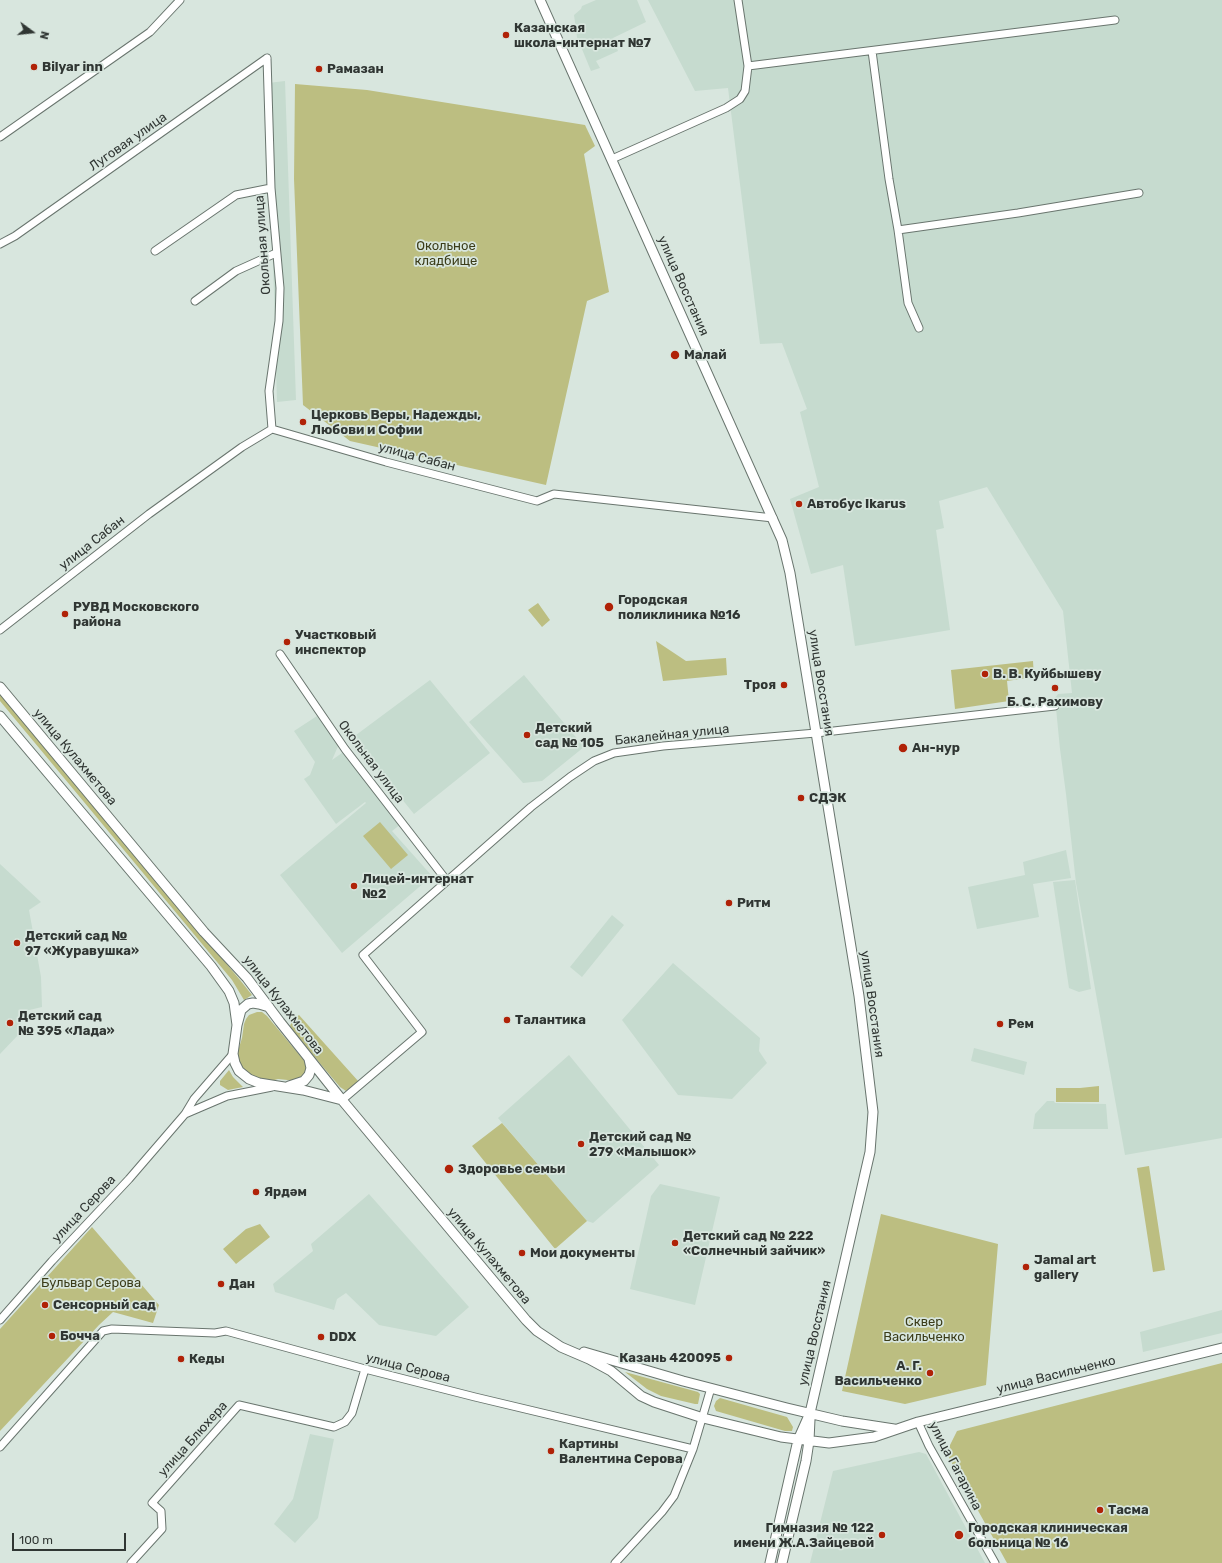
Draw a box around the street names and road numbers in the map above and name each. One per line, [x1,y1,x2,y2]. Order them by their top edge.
street label: Луговая улица [86,109,170,175]
street label: Окольная улица [252,195,274,295]
street label: улица Восстания [654,234,712,338]
street label: улица Сабан [377,439,457,475]
street label: улица Сабан [56,513,128,573]
street label: улица Восстания [805,629,837,737]
street label: улица Кулахметова [30,705,120,809]
street label: Окольная улица [335,718,407,806]
street label: Бакалейная улица [614,721,730,749]
street label: улица Восстания [857,950,887,1058]
street label: улица Кулахметова [239,952,327,1058]
street label: улица Серова [49,1172,119,1246]
street label: улица Кулахметова [444,1204,534,1308]
street label: улица Восстания [795,1279,835,1387]
street label: улица Серова [364,1350,452,1386]
street label: улица Васильченко [995,1353,1117,1397]
street label: улица Блюхера [155,1398,231,1480]
street label: улица Гагарина [925,1419,985,1513]

